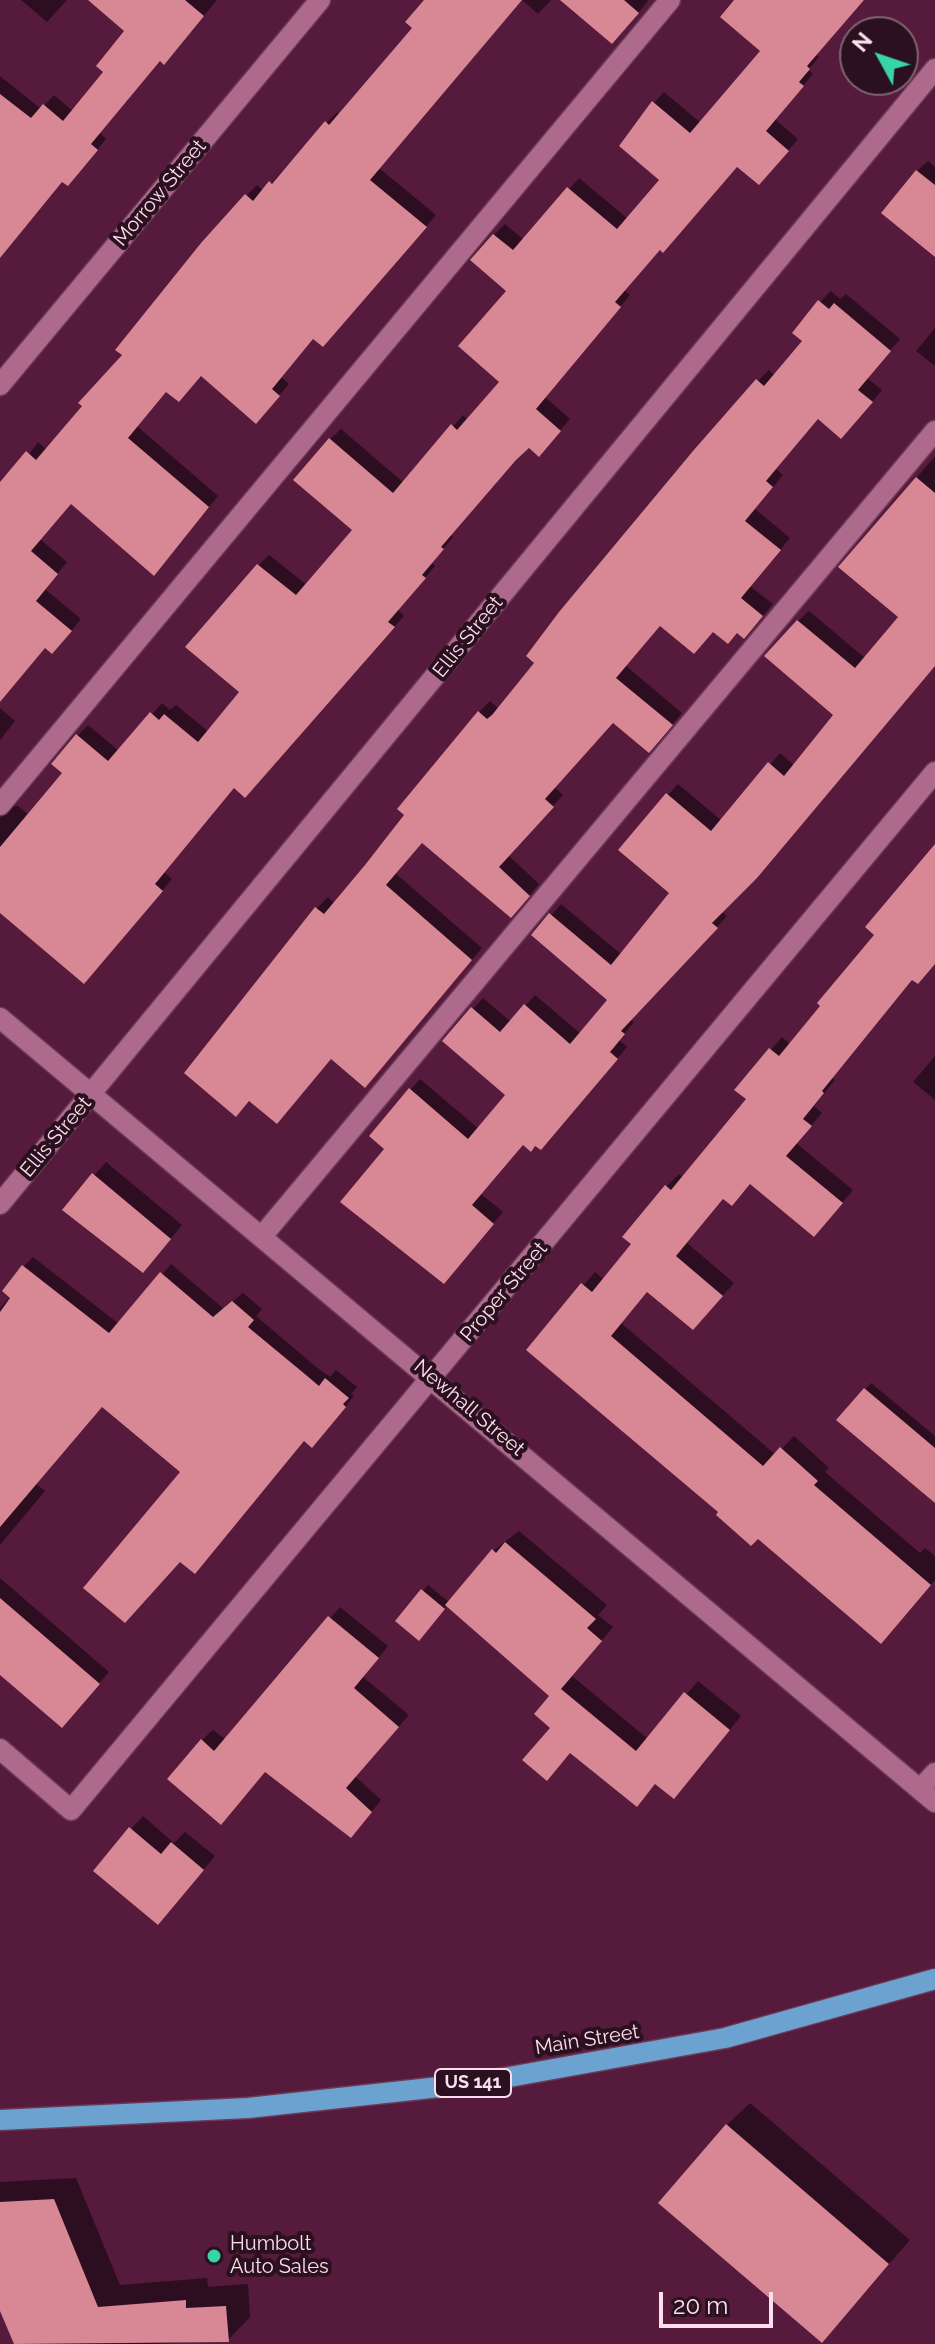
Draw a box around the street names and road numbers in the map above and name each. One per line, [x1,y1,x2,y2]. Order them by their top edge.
street label: Morrow Street [109,135,211,251]
street label: Ellis Street [428,592,508,682]
street label: Ellis Street [15,1092,97,1182]
street label: Proper Street [455,1237,553,1347]
street label: Newhall Street [409,1355,529,1461]
street label: Main Street [533,2020,641,2060]
road number: US 141 [435,2069,511,2097]

